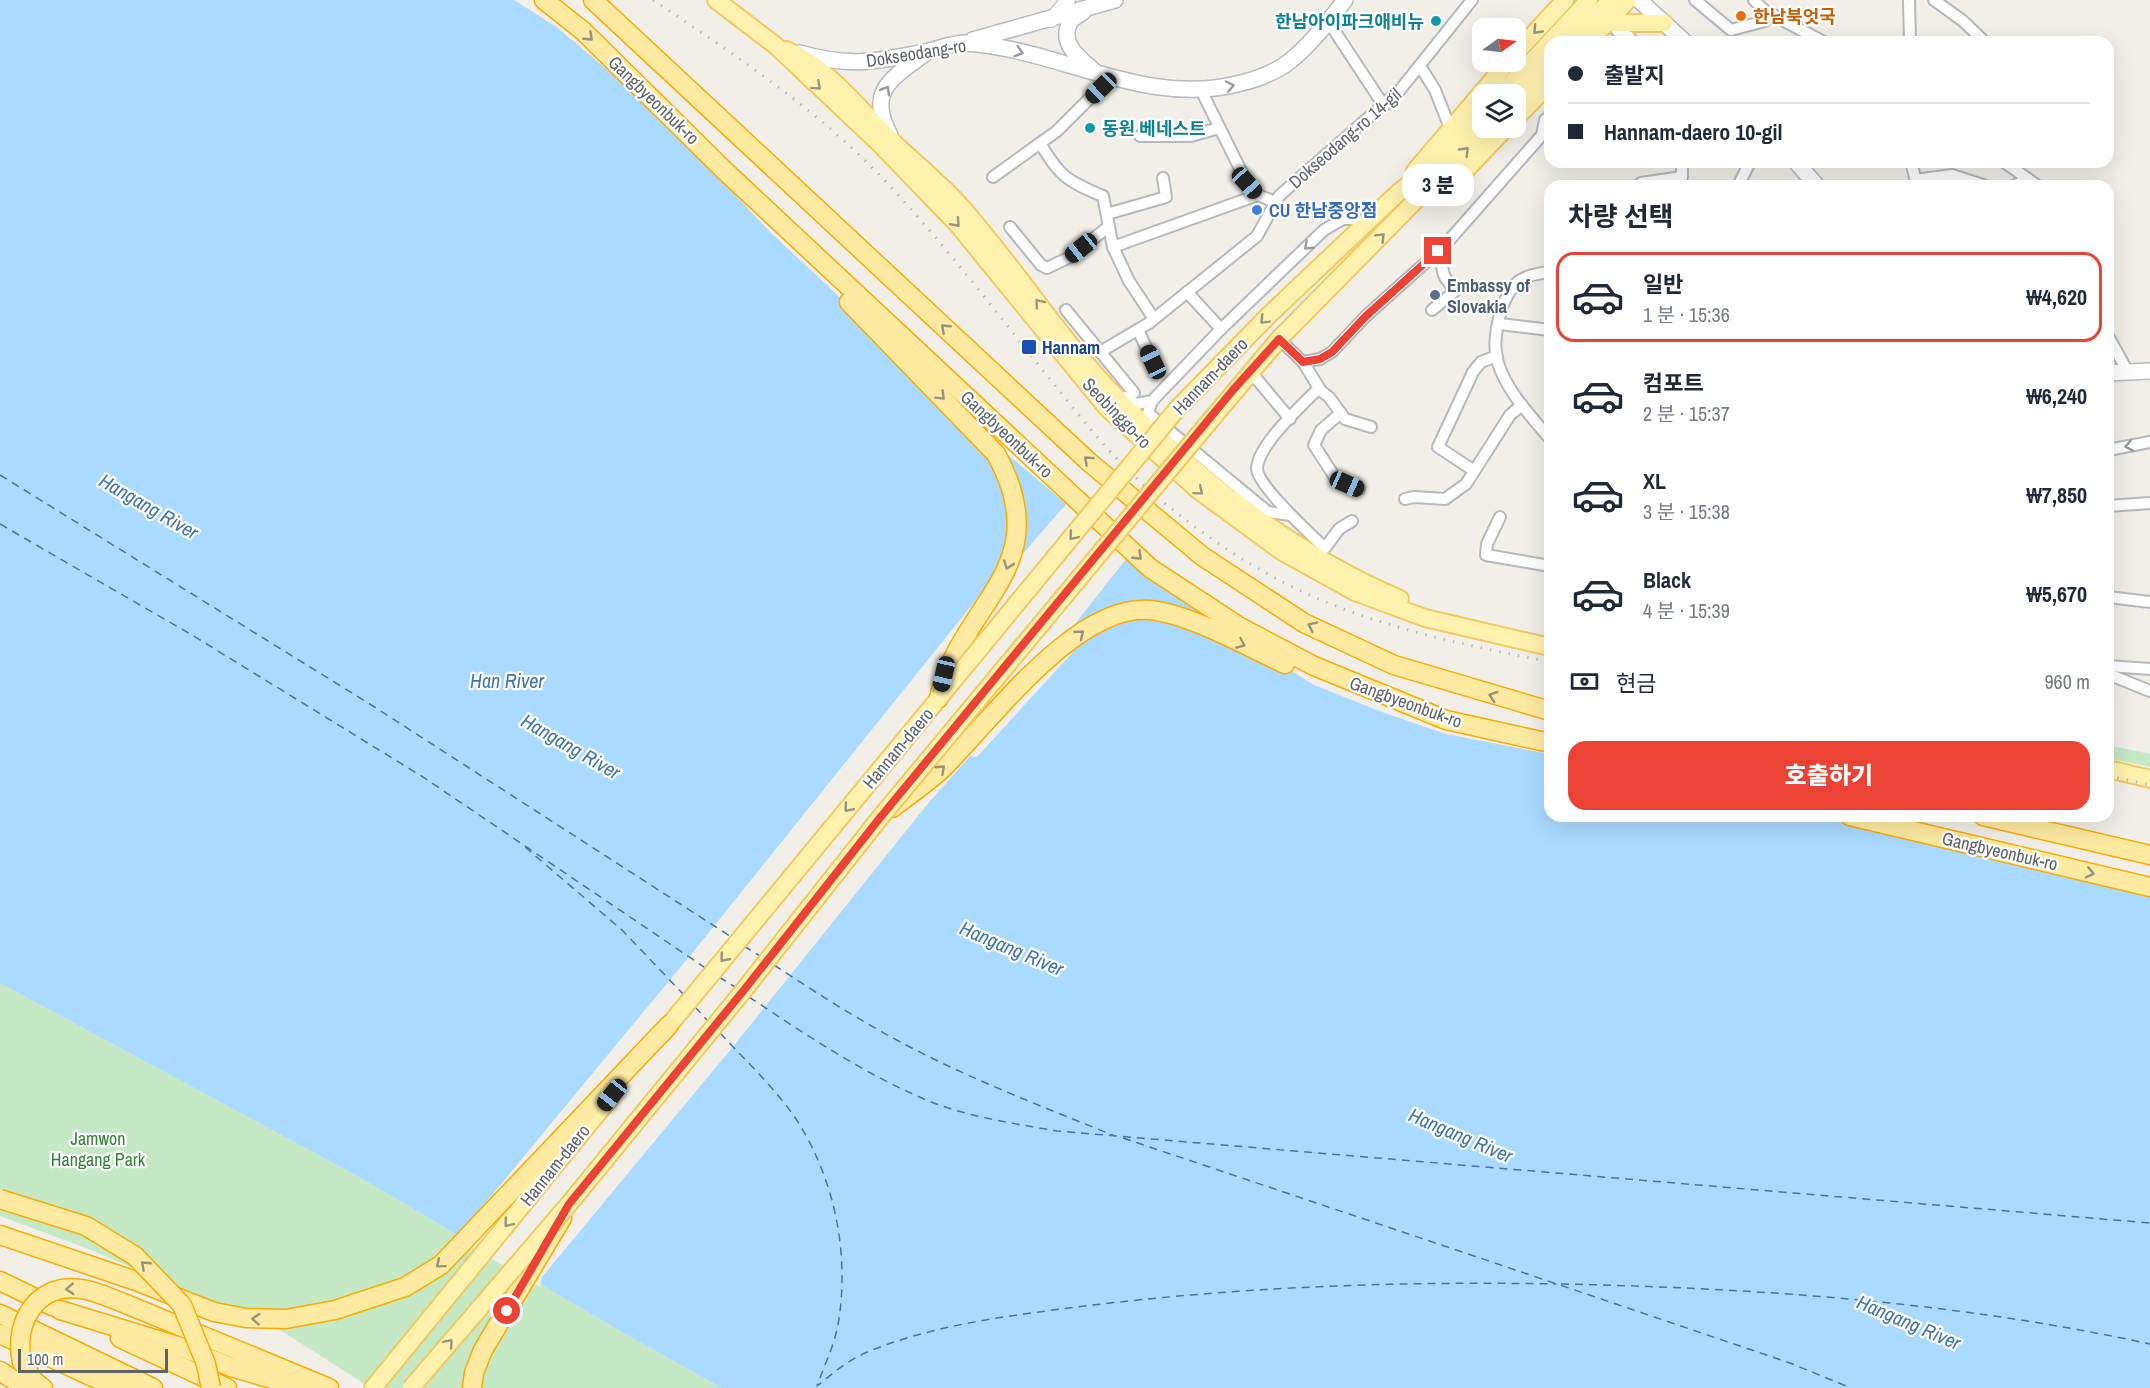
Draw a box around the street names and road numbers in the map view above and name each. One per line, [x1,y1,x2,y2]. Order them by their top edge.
street label: Dokseodang-ro [864,33,968,73]
street label: Gangbyeonbuk-ro [603,50,705,150]
street label: Dokseodang-ro 14-gil [1283,82,1407,194]
street label: Hannam-daero [1167,332,1253,420]
street label: Seobinggo-ro [1077,372,1157,454]
street label: Gangbyeonbuk-ro [955,385,1059,483]
street label: Gangbyeonbuk-ro [1346,670,1466,734]
street label: Hannam-daero [857,702,939,794]
street label: Gangbyeonbuk-ro [1940,826,2060,876]
street label: Hannam-daero [514,1119,596,1211]

